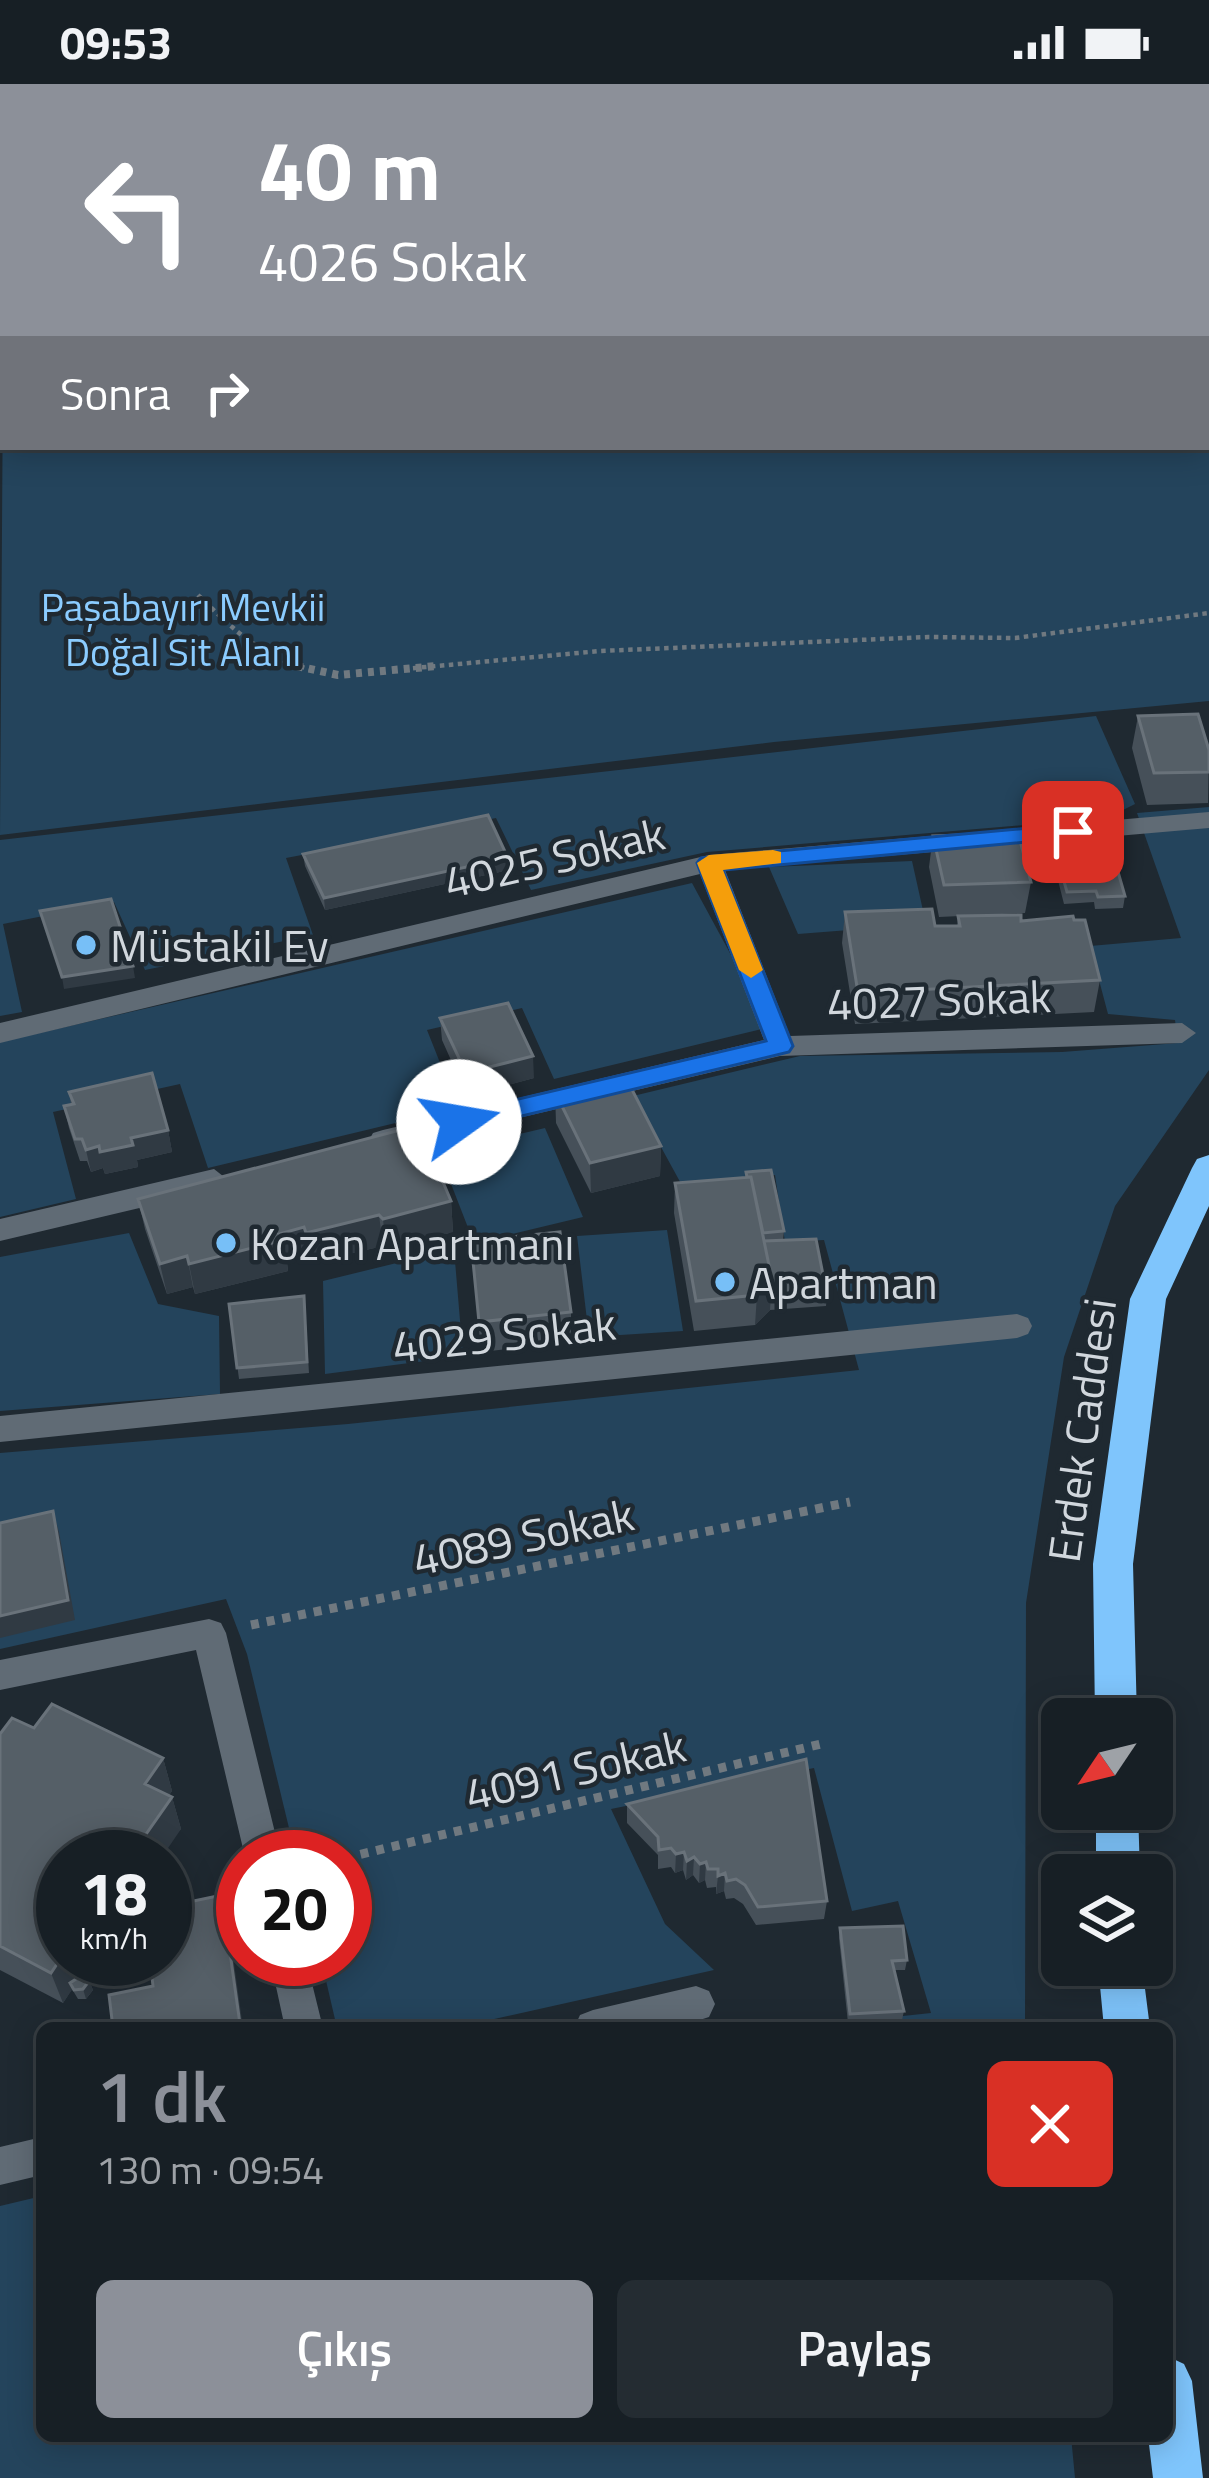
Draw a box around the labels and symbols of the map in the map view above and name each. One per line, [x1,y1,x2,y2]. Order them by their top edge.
park label: Paşabayırı Mevkii Doğal Sit Alanı [41,577,325,681]
pin [1022,781,1124,883]
street label: 4025 Sokak [437,799,671,915]
place label: Müstakil Ev [110,911,329,979]
marker: Müstakil Ev [73,932,99,958]
street label: 4027 Sokak [826,961,1052,1037]
position arrow [396,1059,522,1185]
place label: Kozan Apartmanı [250,1209,574,1277]
marker: Kozan Apartmanı [213,1230,239,1256]
place label: Apartman [749,1248,938,1316]
marker: Apartman [712,1269,738,1295]
street label: 4029 Sokak [389,1288,619,1380]
street label: Erdek Caddesi [1029,1294,1133,1566]
street label: 4089 Sokak [406,1479,640,1593]
north arrow [1041,1698,1173,1830]
street label: 4091 Sokak [458,1711,692,1827]
speed limit sign: 20 [216,1830,372,1986]

